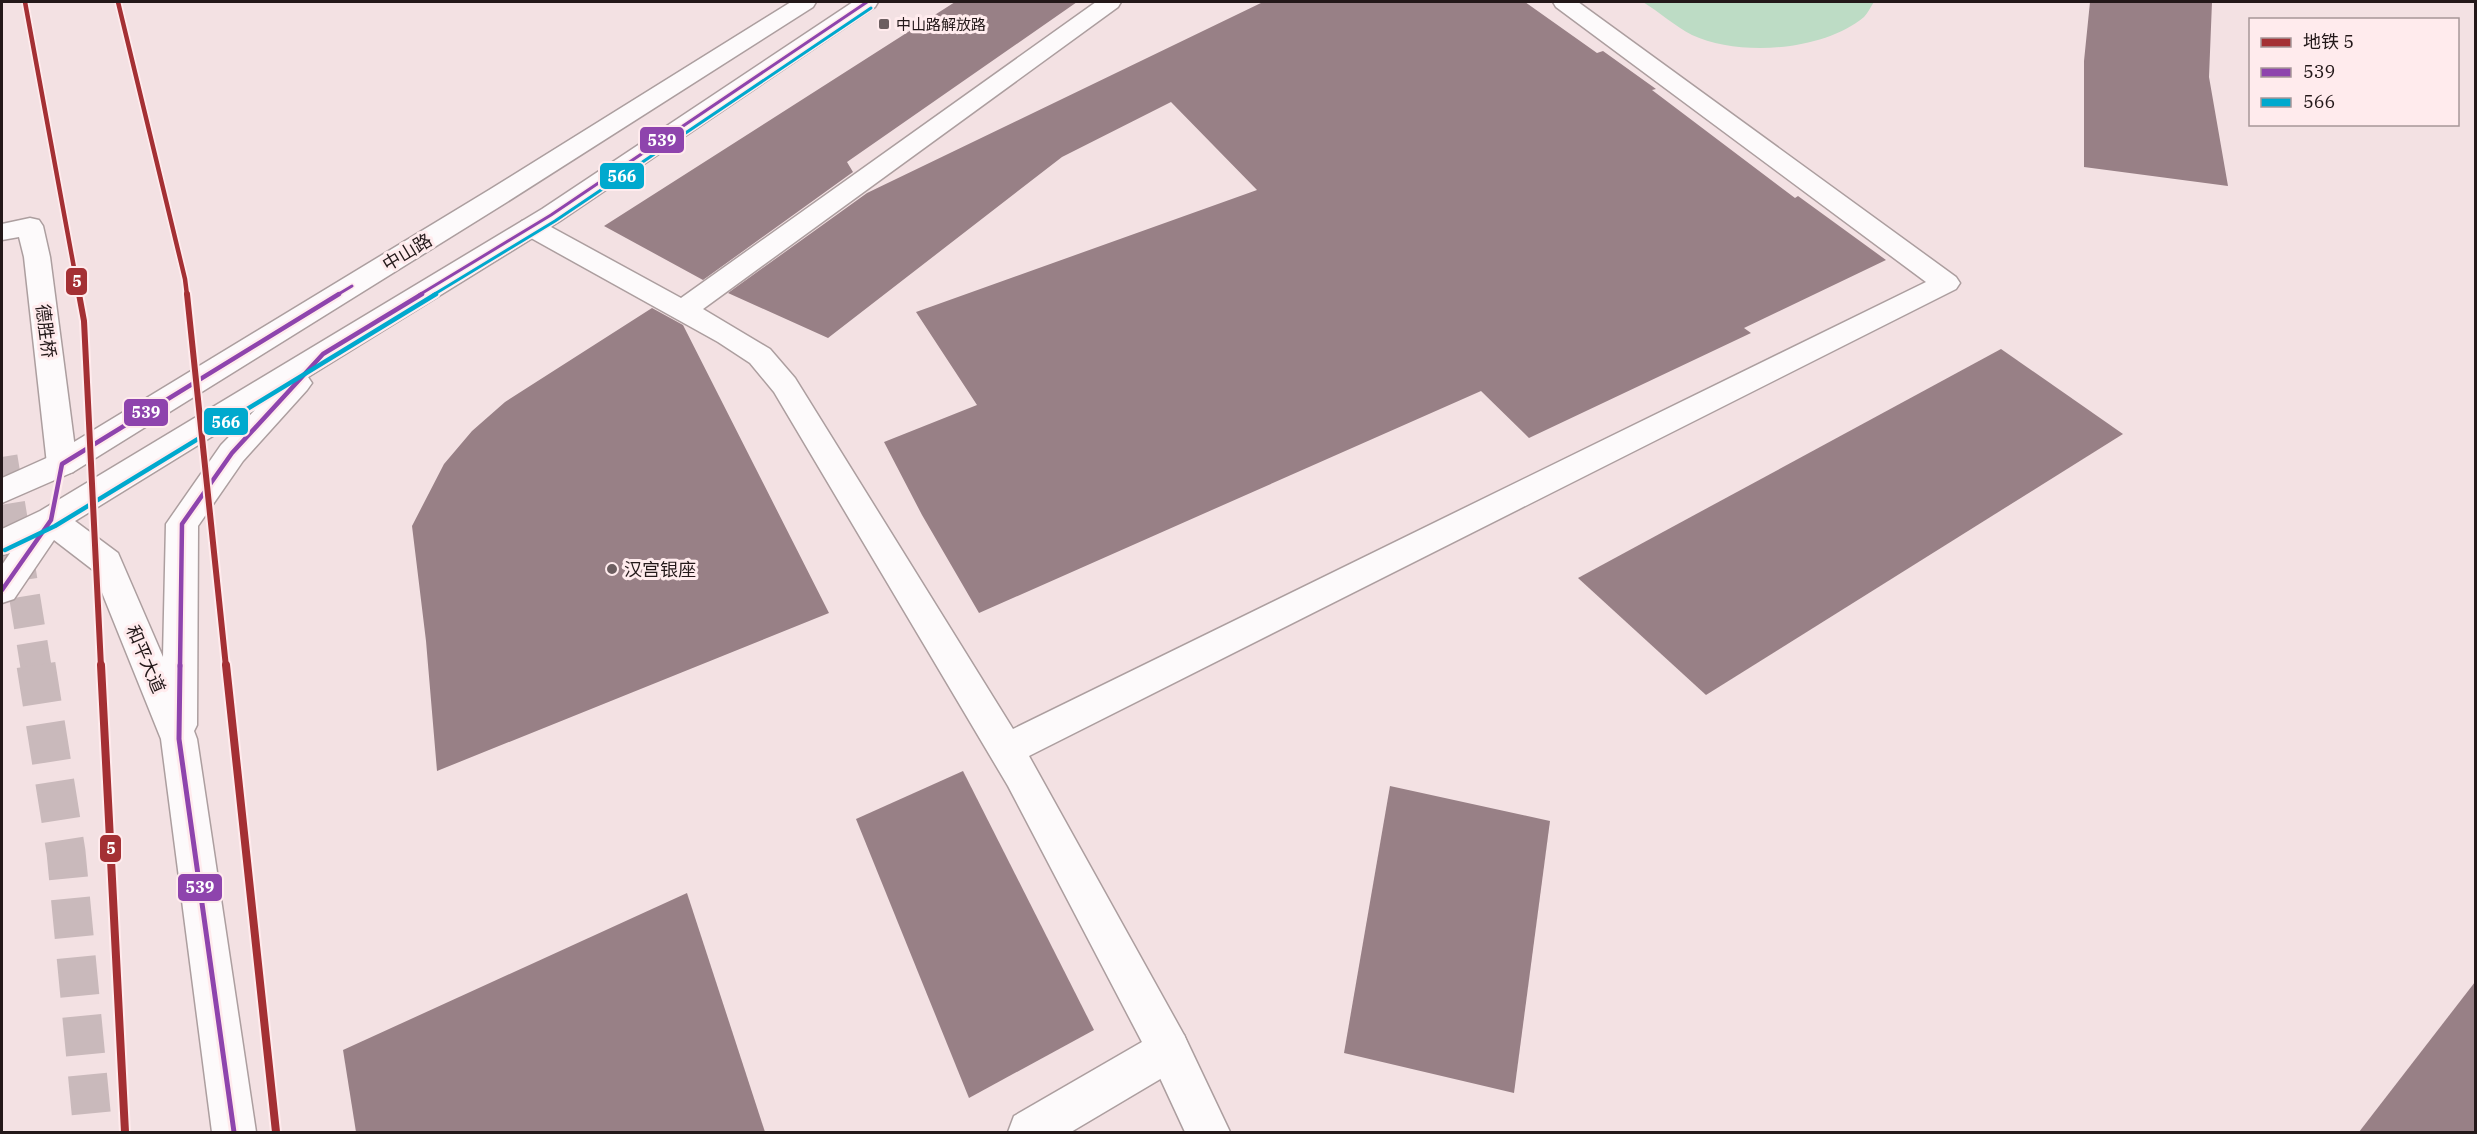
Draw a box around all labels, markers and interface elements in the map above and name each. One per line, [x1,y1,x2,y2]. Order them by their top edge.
place label: 中山路解放路 [896,15,986,34]
marker: 中山路解放路 [877,17,891,31]
legend [2249,18,2459,126]
text: 地铁 5 [2303,30,2354,53]
text: 539 [2303,60,2335,83]
text: 566 [2303,90,2335,113]
line badge: 539 [639,126,685,154]
text: 539 [648,130,676,150]
line badge: 566 [599,162,645,190]
text: 566 [608,166,636,186]
street label: 中山路 [378,228,436,276]
line badge: 5 [65,267,88,296]
text: 5 [72,271,82,291]
street label: 德胜桥 [31,303,61,359]
line badge: 539 [123,398,169,427]
text: 539 [132,402,160,422]
line badge: 566 [203,407,249,436]
text: 566 [212,412,240,432]
place label: 汉宫银座 [624,558,696,581]
marker: 汉宫银座 [605,562,619,576]
street label: 和平大道 [121,621,171,697]
line badge: 5 [99,834,122,863]
text: 5 [106,838,116,858]
line badge: 539 [177,873,223,902]
text: 539 [186,877,214,897]

